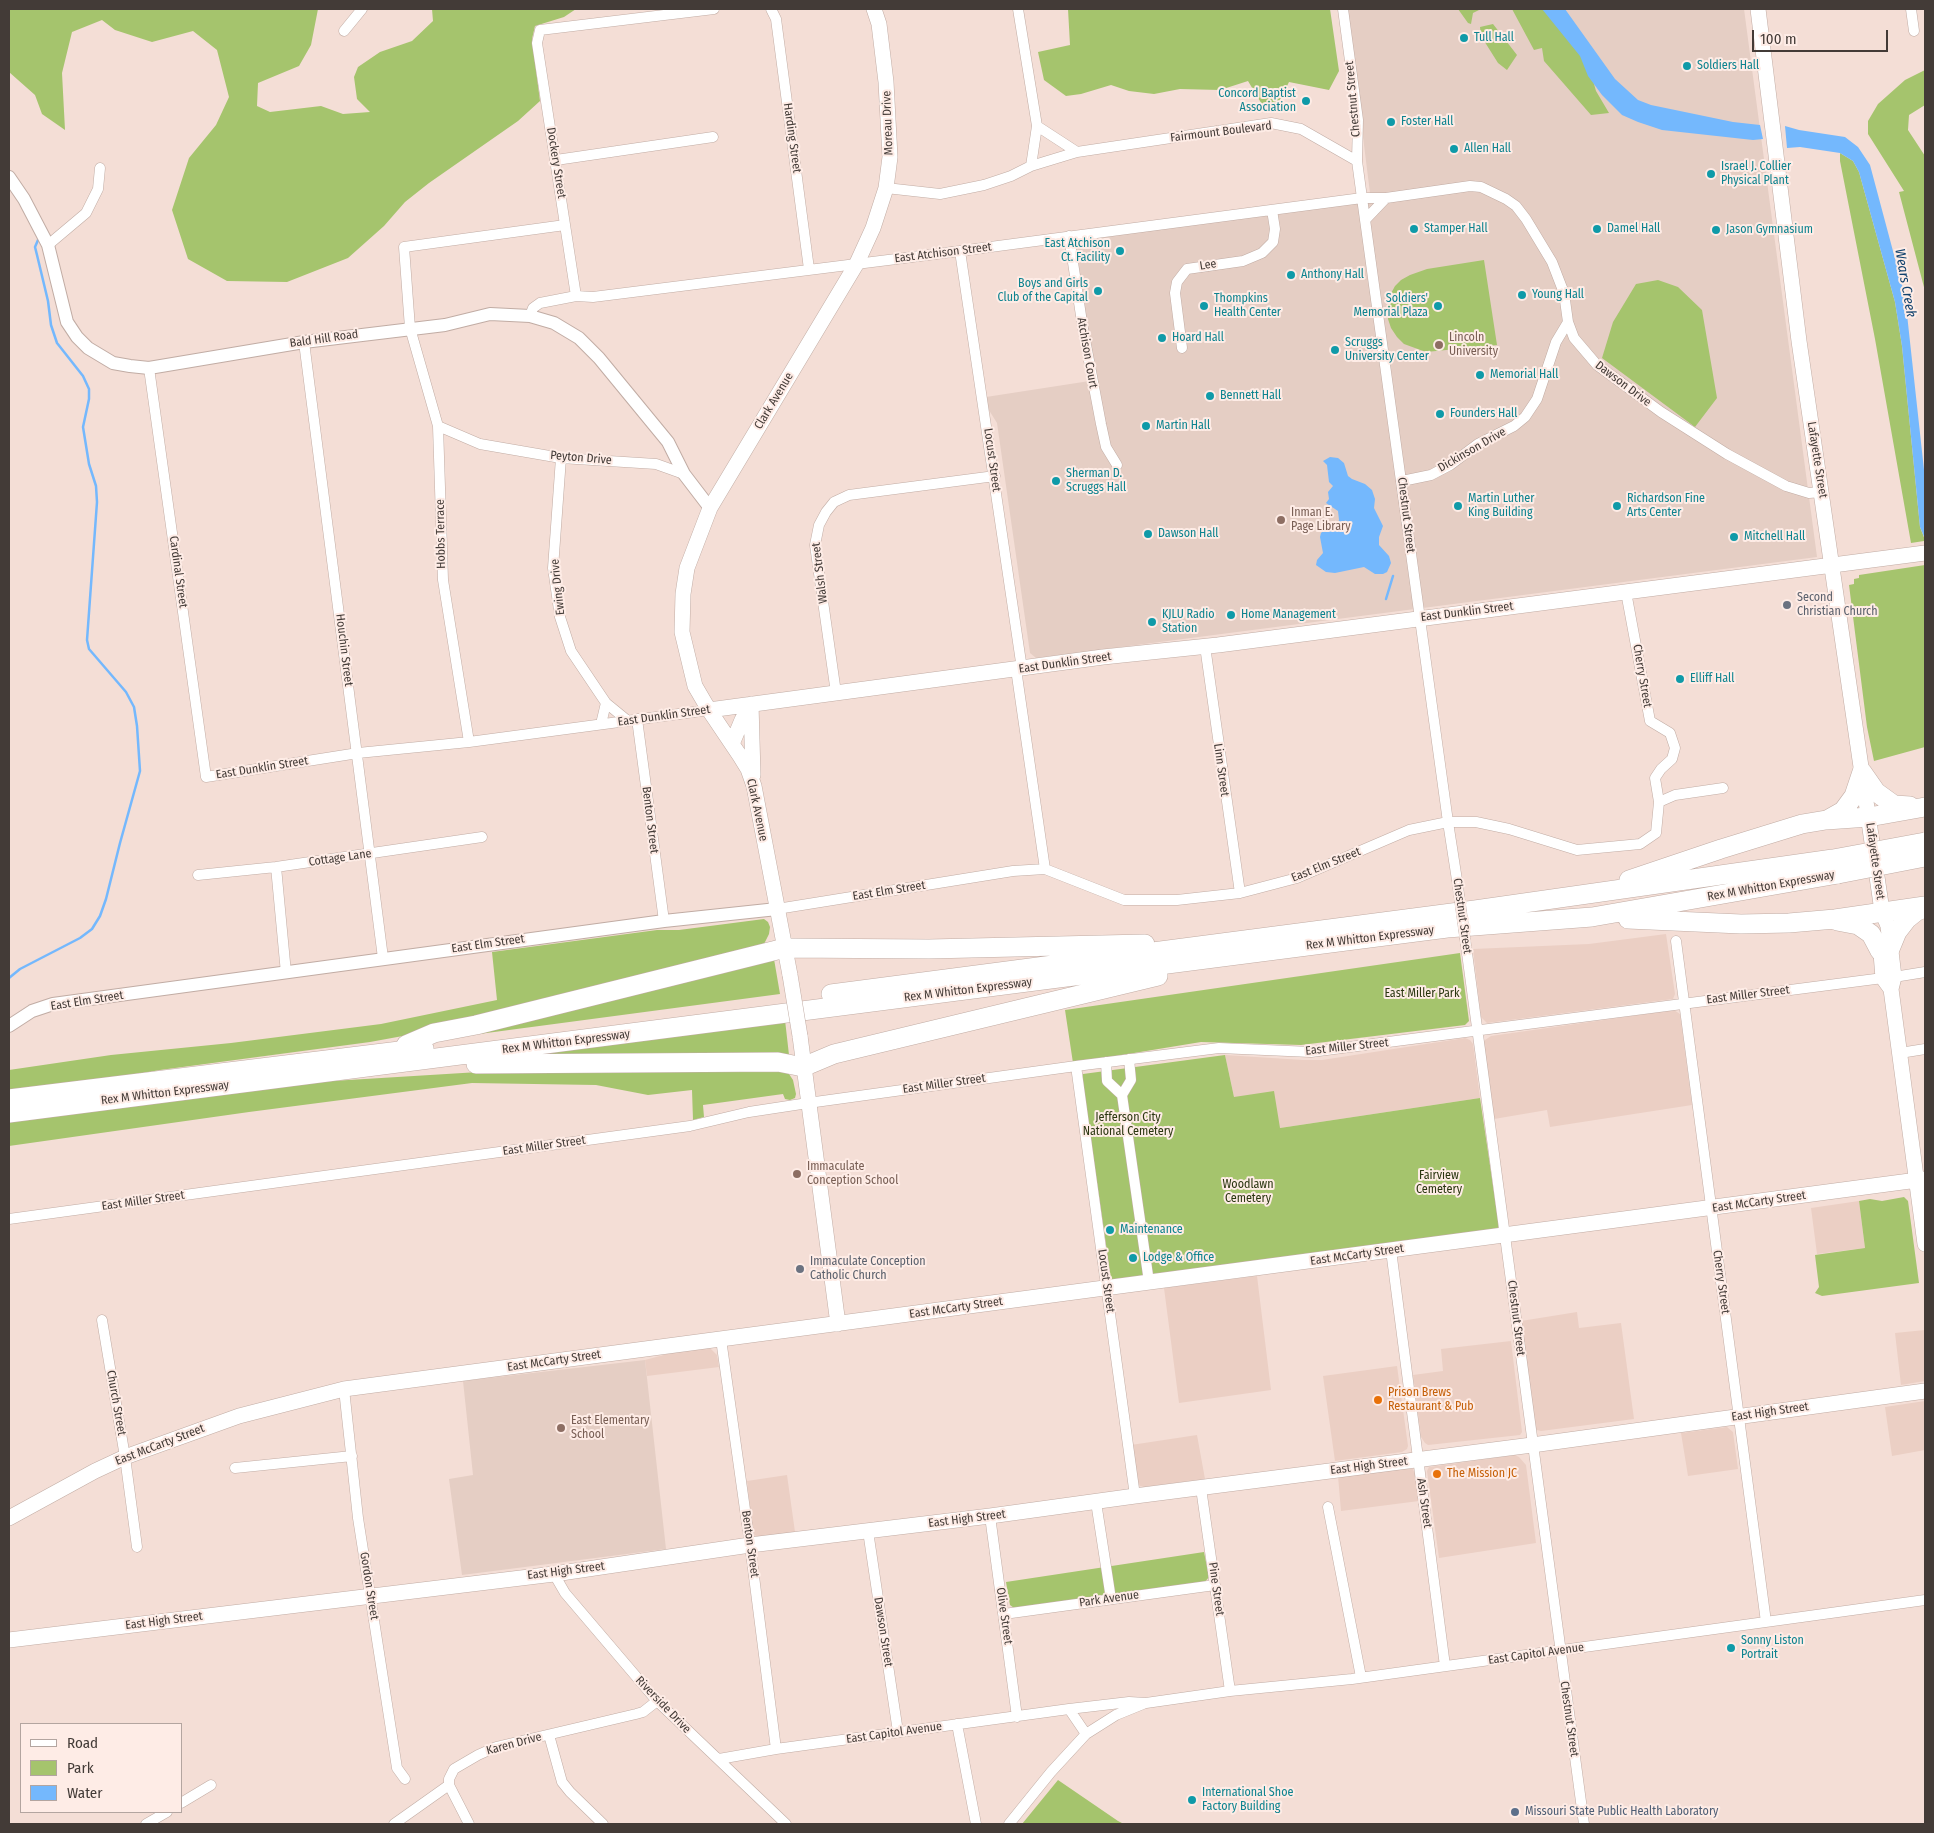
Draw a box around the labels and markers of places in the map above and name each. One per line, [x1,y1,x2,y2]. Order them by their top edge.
place label: Tull Hall [1474,31,1514,45]
marker: Tull Hall [1458,32,1470,44]
place label: Soldiers Hall [1697,59,1759,73]
marker: Soldiers Hall [1681,60,1693,72]
place label: Concord Baptist Association [1218,87,1296,115]
marker: Concord Baptist Association [1300,95,1312,107]
place label: Foster Hall [1401,115,1453,129]
marker: Foster Hall [1385,116,1397,128]
place label: Allen Hall [1464,142,1511,156]
marker: Allen Hall [1448,143,1460,155]
place label: Israel J. Collier Physical Plant [1721,160,1791,188]
marker: Israel J. Collier Physical Plant [1705,168,1717,180]
place label: Stamper Hall [1424,222,1488,236]
place label: Damel Hall [1607,222,1660,236]
marker: Stamper Hall [1408,223,1420,235]
marker: Damel Hall [1591,223,1603,235]
place label: Jason Gymnasium [1726,223,1813,237]
marker: Jason Gymnasium [1710,224,1722,236]
place label: East Atchison Ct. Facility [1045,237,1110,265]
marker: East Atchison Ct. Facility [1114,245,1126,257]
place label: Anthony Hall [1301,268,1364,282]
marker: Anthony Hall [1285,269,1297,281]
place label: Boys and Girls Club of the Capital [998,277,1088,305]
marker: Boys and Girls Club of the Capital [1092,285,1104,297]
place label: Young Hall [1532,288,1584,302]
marker: Young Hall [1516,289,1528,301]
place label: Thompkins Health Center [1214,292,1281,320]
place label: Soldiers' Memorial Plaza [1353,292,1428,320]
marker: Thompkins Health Center [1198,300,1210,312]
marker: Soldiers' Memorial Plaza [1432,300,1444,312]
place label: Hoard Hall [1172,331,1224,345]
place label: Lincoln University [1449,331,1498,359]
marker: Hoard Hall [1156,332,1168,344]
place label: Scruggs University Center [1345,336,1429,364]
marker: Lincoln University [1433,339,1445,351]
marker: Scruggs University Center [1329,344,1341,356]
place label: Memorial Hall [1490,368,1558,382]
marker: Memorial Hall [1474,369,1486,381]
place label: Bennett Hall [1220,389,1281,403]
marker: Bennett Hall [1204,390,1216,402]
place label: Founders Hall [1450,407,1517,421]
marker: Founders Hall [1434,408,1446,420]
place label: Martin Hall [1156,419,1210,433]
marker: Martin Hall [1140,420,1152,432]
place label: Sherman D. Scruggs Hall [1066,467,1126,495]
marker: Sherman D. Scruggs Hall [1050,475,1062,487]
place label: Martin Luther King Building [1468,492,1534,520]
place label: Richardson Fine Arts Center [1627,492,1705,520]
marker: Martin Luther King Building [1452,500,1464,512]
marker: Richardson Fine Arts Center [1611,500,1623,512]
place label: Inman E. Page Library [1291,506,1351,534]
marker: Inman E. Page Library [1275,514,1287,526]
place label: Dawson Hall [1158,527,1218,541]
marker: Dawson Hall [1142,528,1154,540]
place label: Mitchell Hall [1744,530,1805,544]
marker: Mitchell Hall [1728,531,1740,543]
place label: Second Christian Church [1797,591,1877,619]
marker: Second Christian Church [1781,599,1793,611]
place label: KJLU Radio Station [1162,608,1215,636]
place label: Home Management [1241,608,1336,622]
marker: Home Management [1225,609,1237,621]
marker: KJLU Radio Station [1146,616,1158,628]
place label: Elliff Hall [1690,672,1734,686]
marker: Elliff Hall [1674,673,1686,685]
place label: Immaculate Conception School [807,1160,898,1188]
marker: Immaculate Conception School [791,1168,803,1180]
place label: Maintenance [1120,1223,1183,1237]
marker: Maintenance [1104,1224,1116,1236]
place label: Lodge & Office [1143,1251,1214,1265]
marker: Lodge & Office [1127,1252,1139,1264]
place label: Immaculate Conception Catholic Church [810,1255,926,1283]
marker: Immaculate Conception Catholic Church [794,1263,806,1275]
place label: Prison Brews Restaurant & Pub [1388,1386,1474,1414]
marker: Prison Brews Restaurant & Pub [1372,1394,1384,1406]
place label: East Elementary School [571,1414,649,1442]
marker: East Elementary School [555,1422,567,1434]
place label: The Mission JC [1447,1467,1517,1481]
marker: The Mission JC [1431,1468,1443,1480]
place label: Sonny Liston Portrait [1741,1634,1804,1662]
marker: Sonny Liston Portrait [1725,1642,1737,1654]
place label: International Shoe Factory Building [1202,1786,1293,1814]
marker: International Shoe Factory Building [1186,1794,1198,1806]
place label: Missouri State Public Health Laboratory [1525,1805,1718,1819]
marker: Missouri State Public Health Laboratory [1509,1806,1521,1818]

